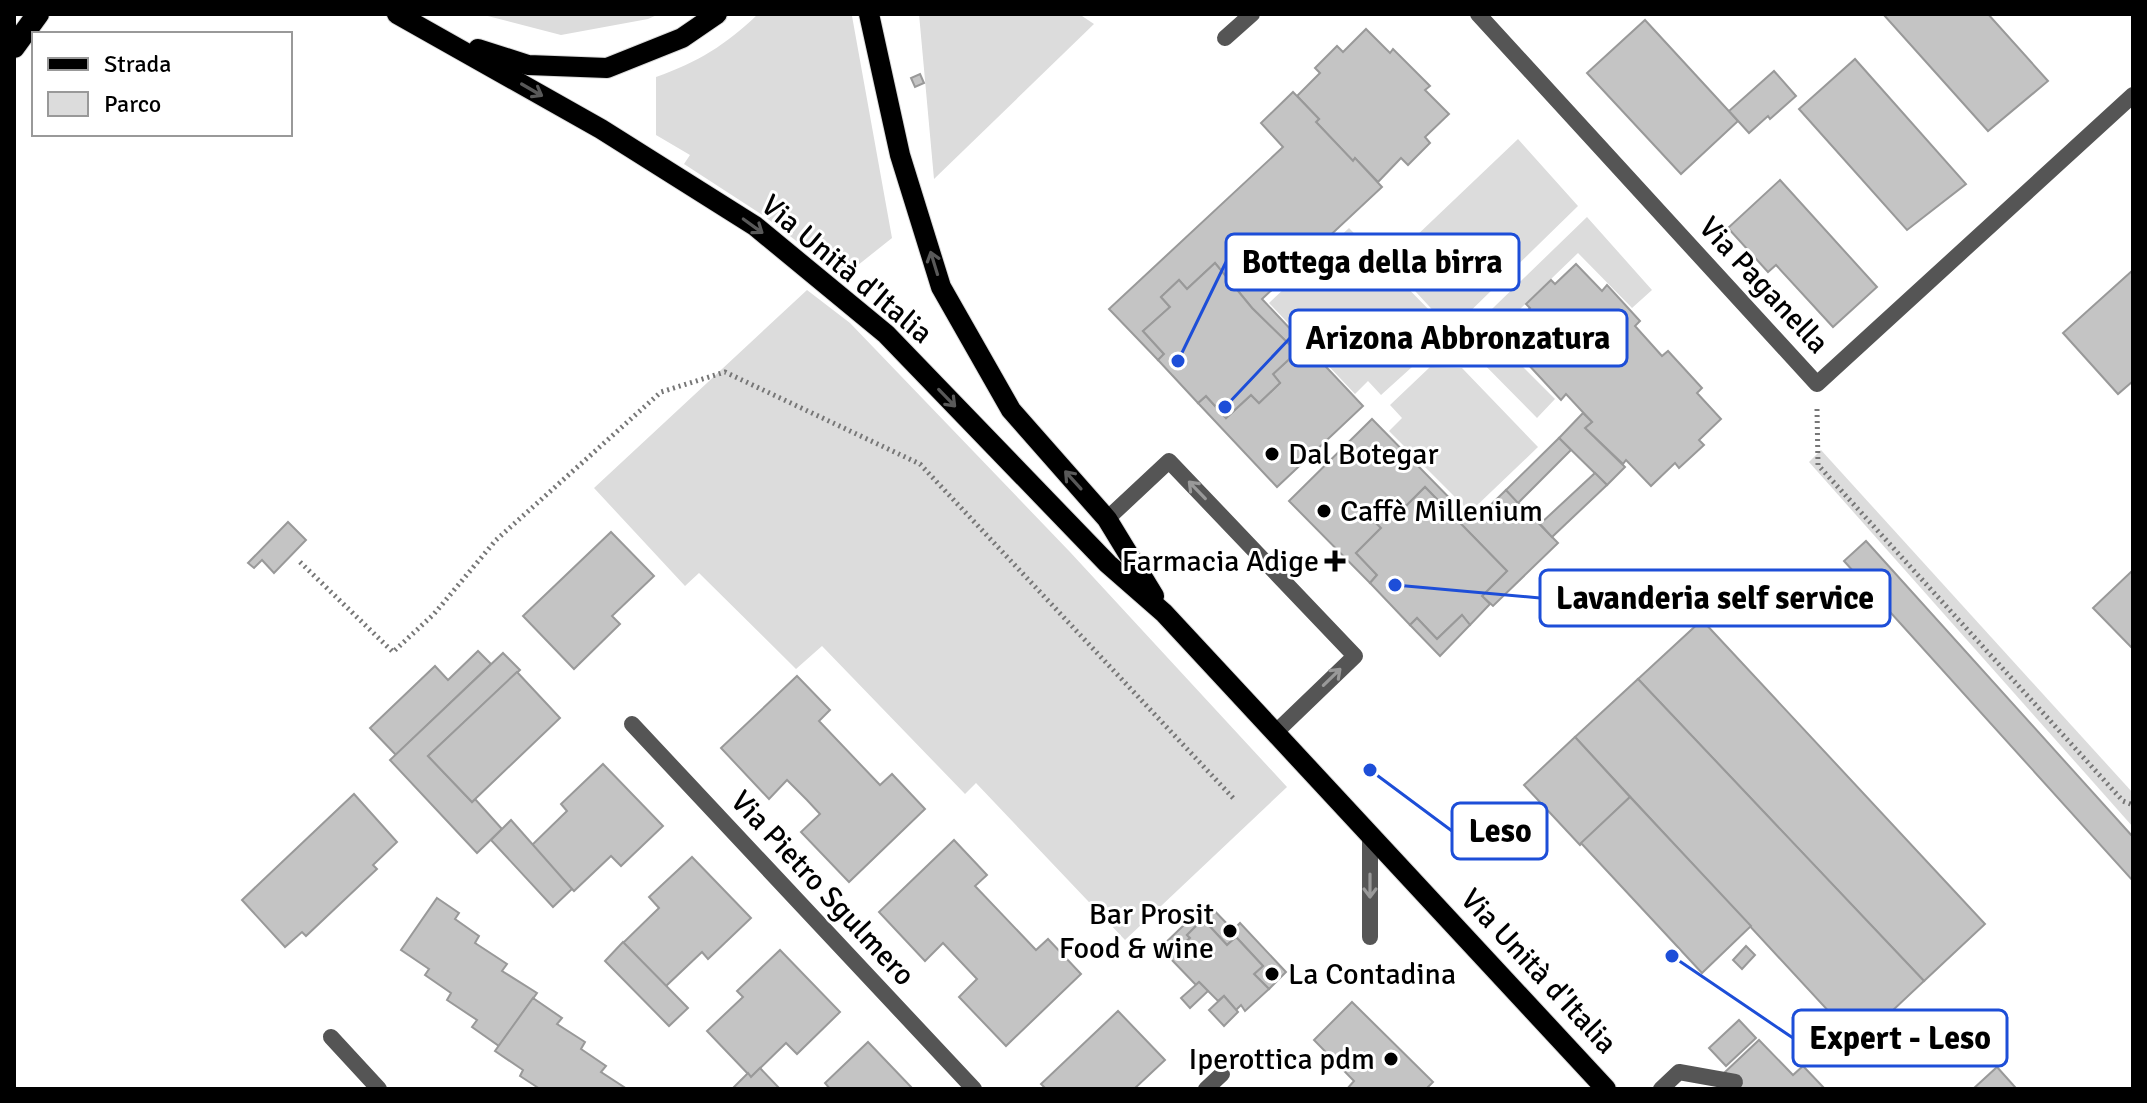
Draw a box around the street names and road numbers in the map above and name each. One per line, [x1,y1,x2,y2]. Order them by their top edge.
street label: Via Unità d'Italia [753,187,940,352]
street label: Via Paganella [1691,209,1836,361]
street label: Via Pietro Sgulmero [723,783,923,994]
street label: Via Unità d'Italia [1453,881,1625,1062]

